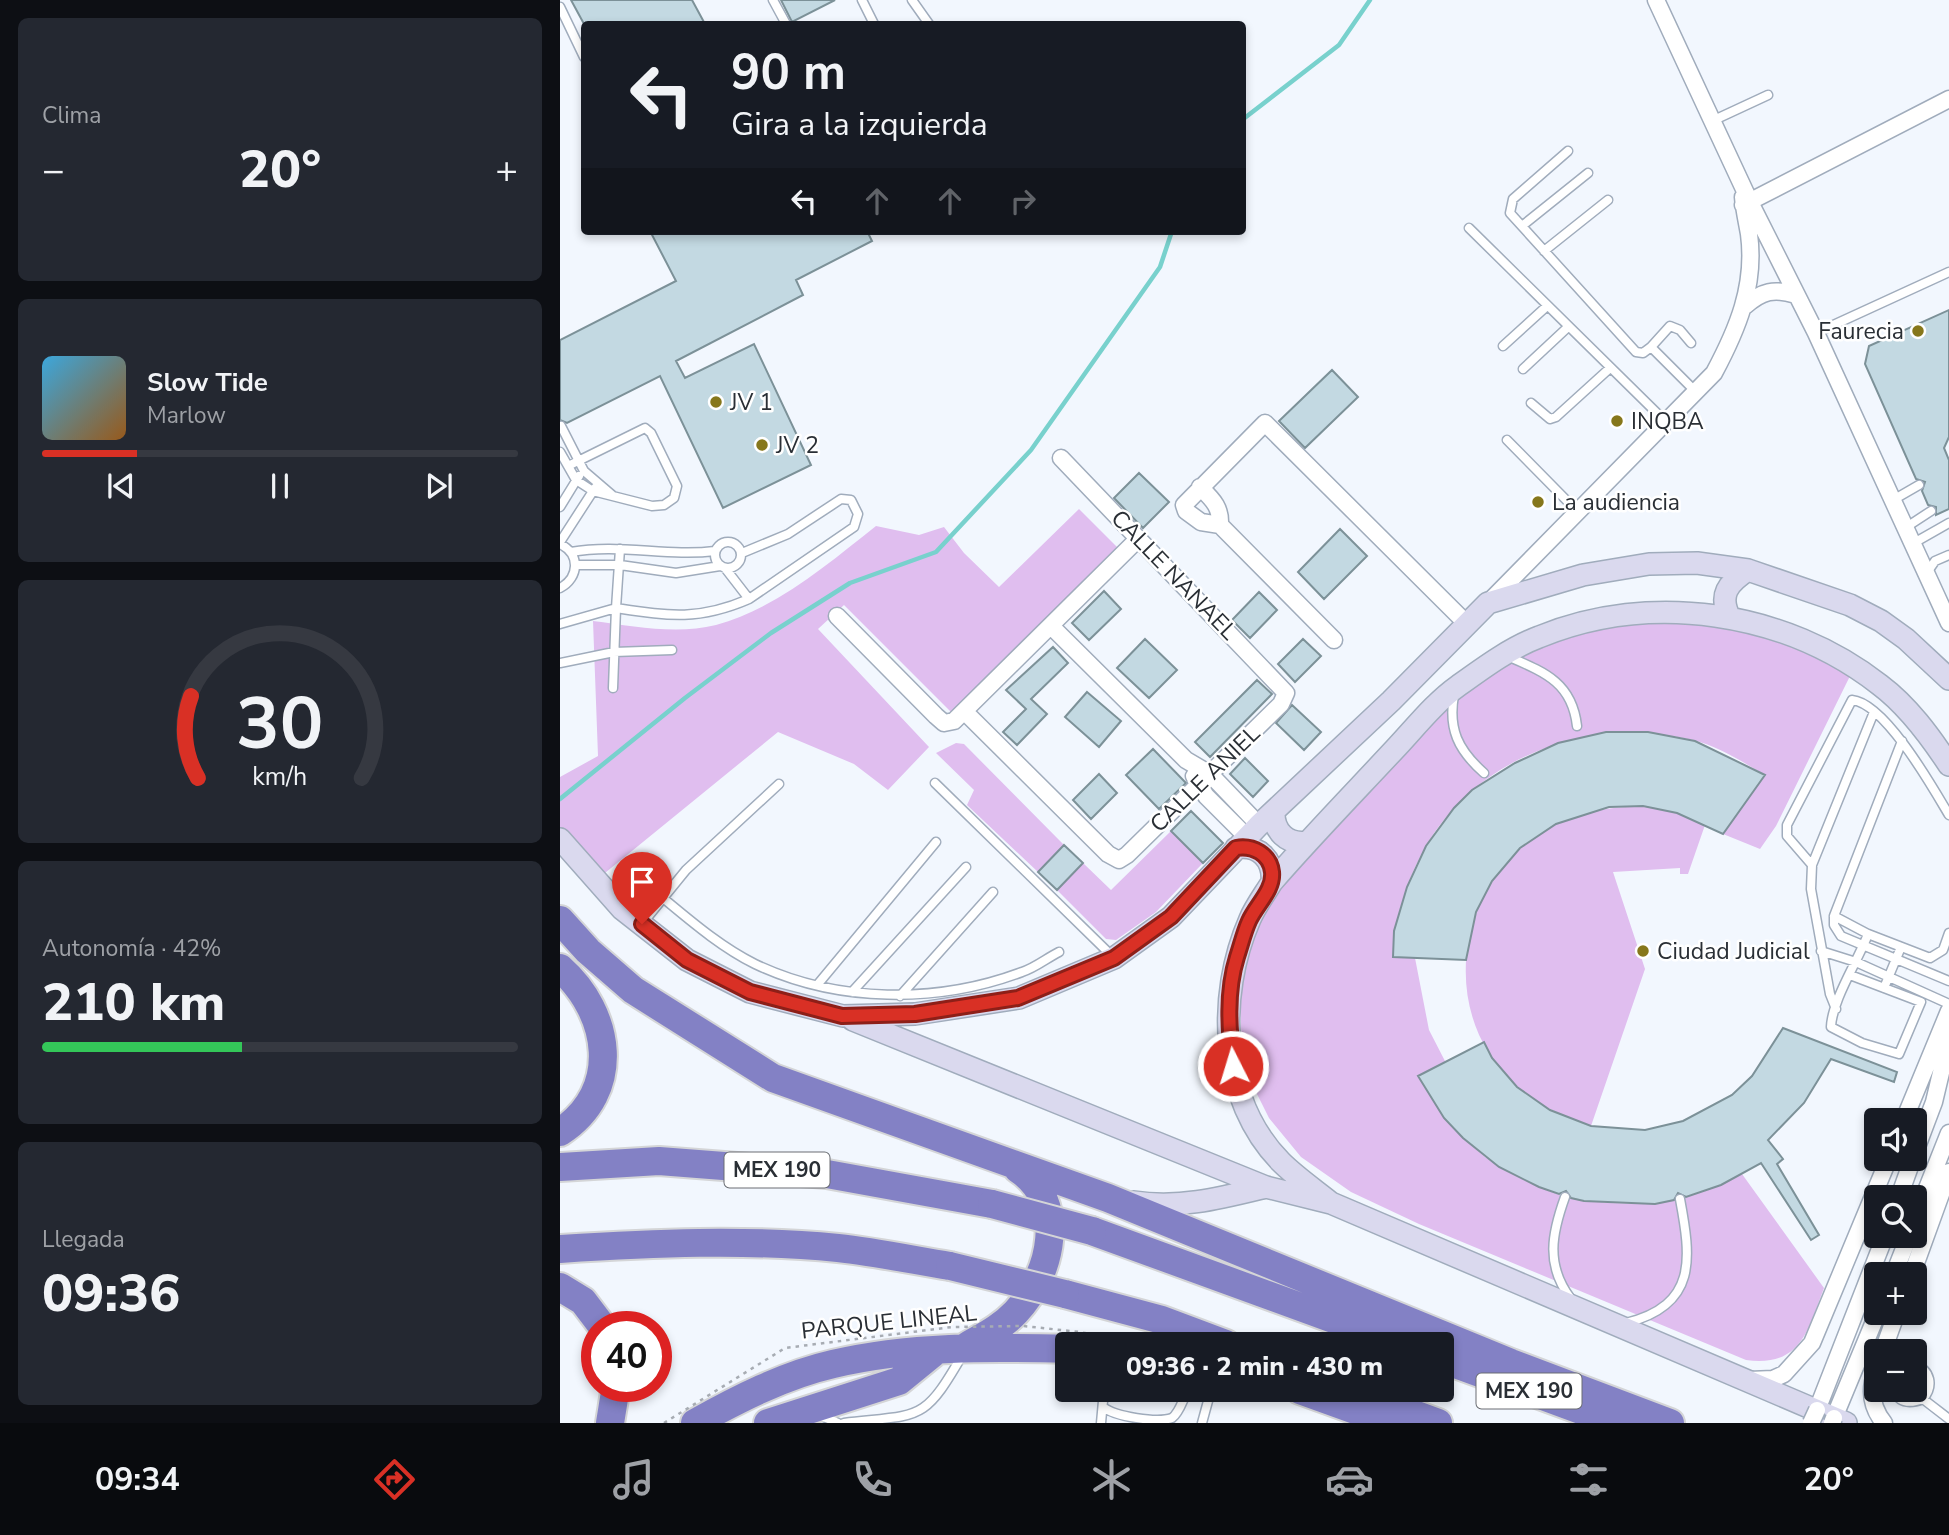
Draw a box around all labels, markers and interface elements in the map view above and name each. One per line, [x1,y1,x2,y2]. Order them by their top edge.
text: 90 m [731,39,846,106]
icon: left [616,49,707,140]
text: Clima [42,100,102,131]
text: Gira a la izquierda [731,103,988,146]
text: 20° [239,134,321,205]
text: − [42,145,65,196]
text: + [495,145,518,196]
icon: left [785,182,823,220]
icon: ahead [858,182,896,220]
icon: ahead [931,182,969,220]
icon: right [1004,182,1042,220]
place label: Faurecia [1818,316,1904,347]
marker: Faurecia [1910,323,1926,339]
text: Slow Tide [147,365,268,400]
place label: JV 1 [729,387,773,418]
marker: JV 1 [708,394,724,410]
text: Marlow [147,400,226,431]
place label: INQBA [1631,406,1704,437]
marker: INQBA [1609,413,1625,429]
place label: JV 2 [775,430,819,461]
marker: JV 2 [754,437,770,453]
icon: previous [102,467,140,505]
icon: pause [261,467,299,505]
icon: next [420,467,458,505]
place label: La audiencia [1552,487,1680,518]
marker: La audiencia [1530,494,1546,510]
street label: CALLE NANAEL [1104,503,1244,647]
text: 30 [236,674,324,774]
street label: CALLE ANIEL [1143,718,1267,839]
text: km/h [252,759,308,793]
pin [612,852,672,924]
icon: arrive [623,863,661,901]
text: Autonomía · 42% [42,933,222,964]
place label: Ciudad Judicial [1657,936,1810,967]
marker: Ciudad Judicial [1635,943,1651,959]
text: 210 km [42,967,225,1038]
position arrow [1196,1029,1270,1103]
map controls [1864,1108,1927,1402]
button: sound [1864,1108,1927,1171]
road number: MEX 190 [724,1152,830,1188]
button: search [1864,1185,1927,1248]
text: Llegada [42,1224,125,1255]
text: 09:36 [42,1258,180,1329]
button: + [1864,1262,1927,1325]
street label: PARQUE LINEAL [800,1297,979,1347]
speed limit sign: 40 [581,1311,672,1402]
button: − [1864,1339,1927,1402]
text: 09:36 · 2 min · 430 m [1126,1349,1383,1384]
road number: MEX 190 [1476,1374,1581,1408]
icon: directions [370,1455,419,1504]
icon: music [609,1455,658,1504]
icon: phone [848,1455,897,1504]
icon: climate [1087,1455,1136,1504]
icon: car [1325,1455,1374,1504]
icon: filters [1564,1455,1613,1504]
text: 09:34 [95,1458,180,1501]
text: 20° [1803,1458,1854,1501]

